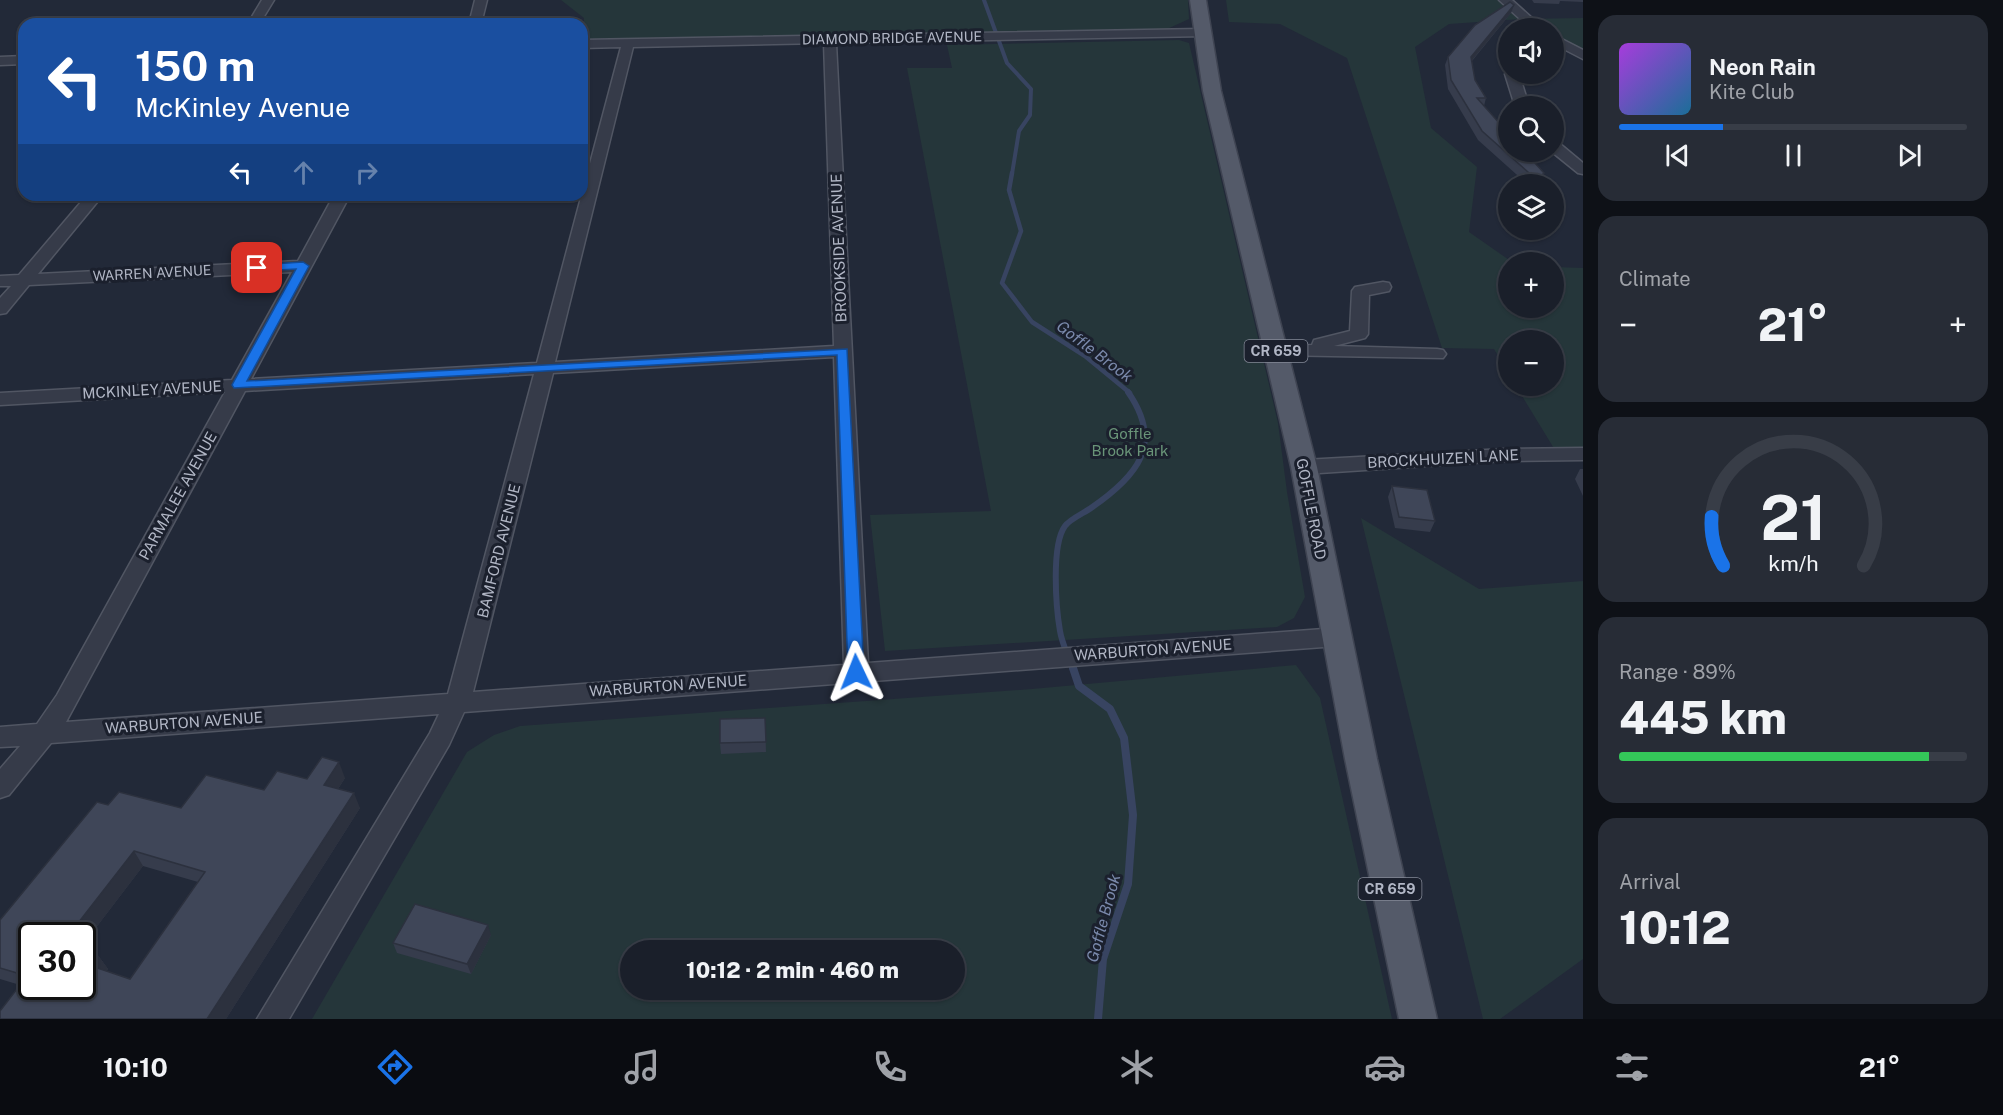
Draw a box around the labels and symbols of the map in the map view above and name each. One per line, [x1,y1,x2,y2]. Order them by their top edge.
street label: DIAMOND BRIDGE AVENUE [802,28,982,48]
street label: BROOKSIDE AVENUE [827,173,850,323]
pin [231,242,282,293]
street label: WARREN AVENUE [92,262,212,284]
water label: Goffle Brook [1053,317,1137,386]
road number: CR 659 [1244,340,1308,362]
street label: MCKINLEY AVENUE [82,377,222,402]
park label: Goffle Brook Park [1092,425,1168,459]
street label: PARMALEE AVENUE [135,429,220,563]
street label: BROCKHUIZEN LANE [1367,446,1519,471]
street label: GOFFLE ROAD [1293,457,1330,561]
street label: BAMFORD AVENUE [474,482,523,620]
street label: WARBURTON AVENUE [1073,636,1232,663]
position arrow [824,640,888,704]
street label: WARBURTON AVENUE [588,672,747,699]
street label: WARBURTON AVENUE [104,709,263,736]
water label: Goffle Brook [1083,872,1124,964]
road number: CR 659 [1358,878,1422,900]
speed limit sign: 30 [18,922,96,1000]

